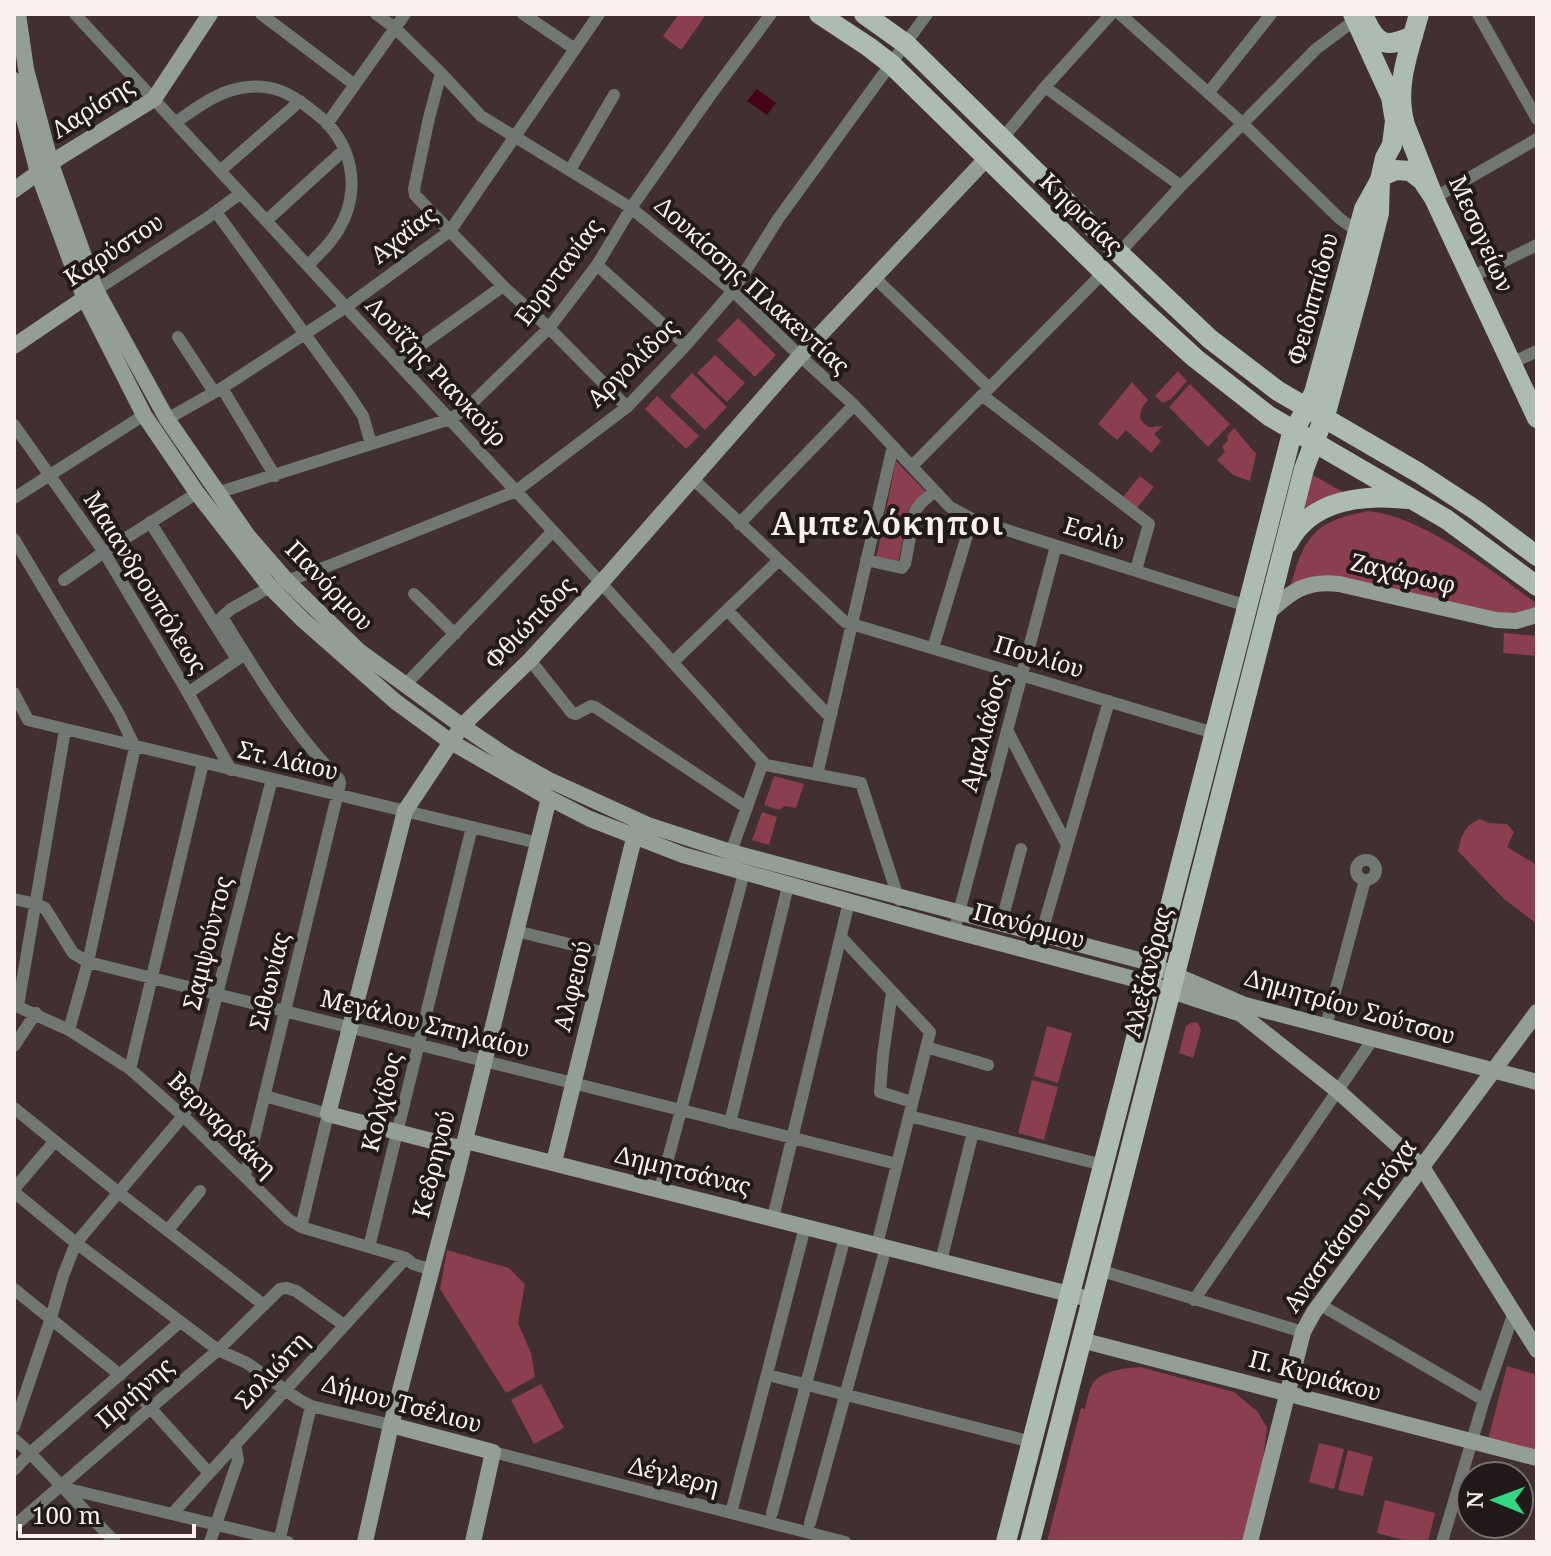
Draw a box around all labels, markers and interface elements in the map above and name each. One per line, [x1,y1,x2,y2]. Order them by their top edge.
street label: Λαρίσης [44,68,140,145]
street label: Κηφισίας [1033,165,1131,261]
street label: Μεσογείων [1442,170,1523,297]
street label: Δουκίσσης Πλακεντίας [649,189,857,381]
street label: Αχαΐας [363,197,443,270]
street label: Καρύστου [57,204,169,293]
street label: Ευρυτανίας [507,211,609,331]
street label: Φειδιππίδου [1278,229,1345,368]
street label: Λουΐζης Ριανκούρ [359,289,515,453]
street label: Αργολίδος [579,310,685,414]
street label: Μαιανδρουπόλεως [77,485,216,680]
district label: Αμπελόκηποι [771,501,1005,544]
street label: Εσλίν [1060,508,1129,557]
street label: Πανόρμου [279,532,382,637]
street label: Ζαχάρωφ [1348,544,1459,601]
street label: Φθιώτιδος [476,568,582,676]
street label: Πουλίου [991,626,1088,685]
street label: Αμαλιάδος [951,670,1014,795]
street label: Στ. Λάιου [235,732,342,787]
street label: Σαμψούντος [174,872,239,1013]
street label: Πανόρμου [970,894,1089,955]
street label: Αλεξάνδρας [1114,903,1179,1040]
street label: Σιθωνίας [240,928,297,1033]
street label: Αλφειού [544,937,599,1035]
street label: Δημητρίου Σούτσου [1242,960,1459,1051]
street label: Μεγάλου Σπηλαίου [317,981,533,1065]
street label: Κολχίδος [352,1048,409,1155]
street label: Βερναρδάκη [162,1064,284,1184]
street label: Κεδρηνού [403,1106,462,1221]
street label: Αναστάσιου Τσόχα [1275,1132,1423,1318]
street label: Δημητσάνας [612,1137,755,1202]
street label: Σολιώτη [227,1324,315,1416]
street label: Π. Κυριάκου [1246,1341,1385,1408]
street label: Πριήνης [88,1349,180,1435]
street label: Δήμου Τσέλιου [319,1365,486,1440]
street label: Δέγλερη [626,1447,723,1502]
north arrow [1455,1460,1535,1540]
scale bar [20,1488,194,1538]
text: N [1459,1491,1489,1509]
text: 100 m [32,1498,101,1531]

